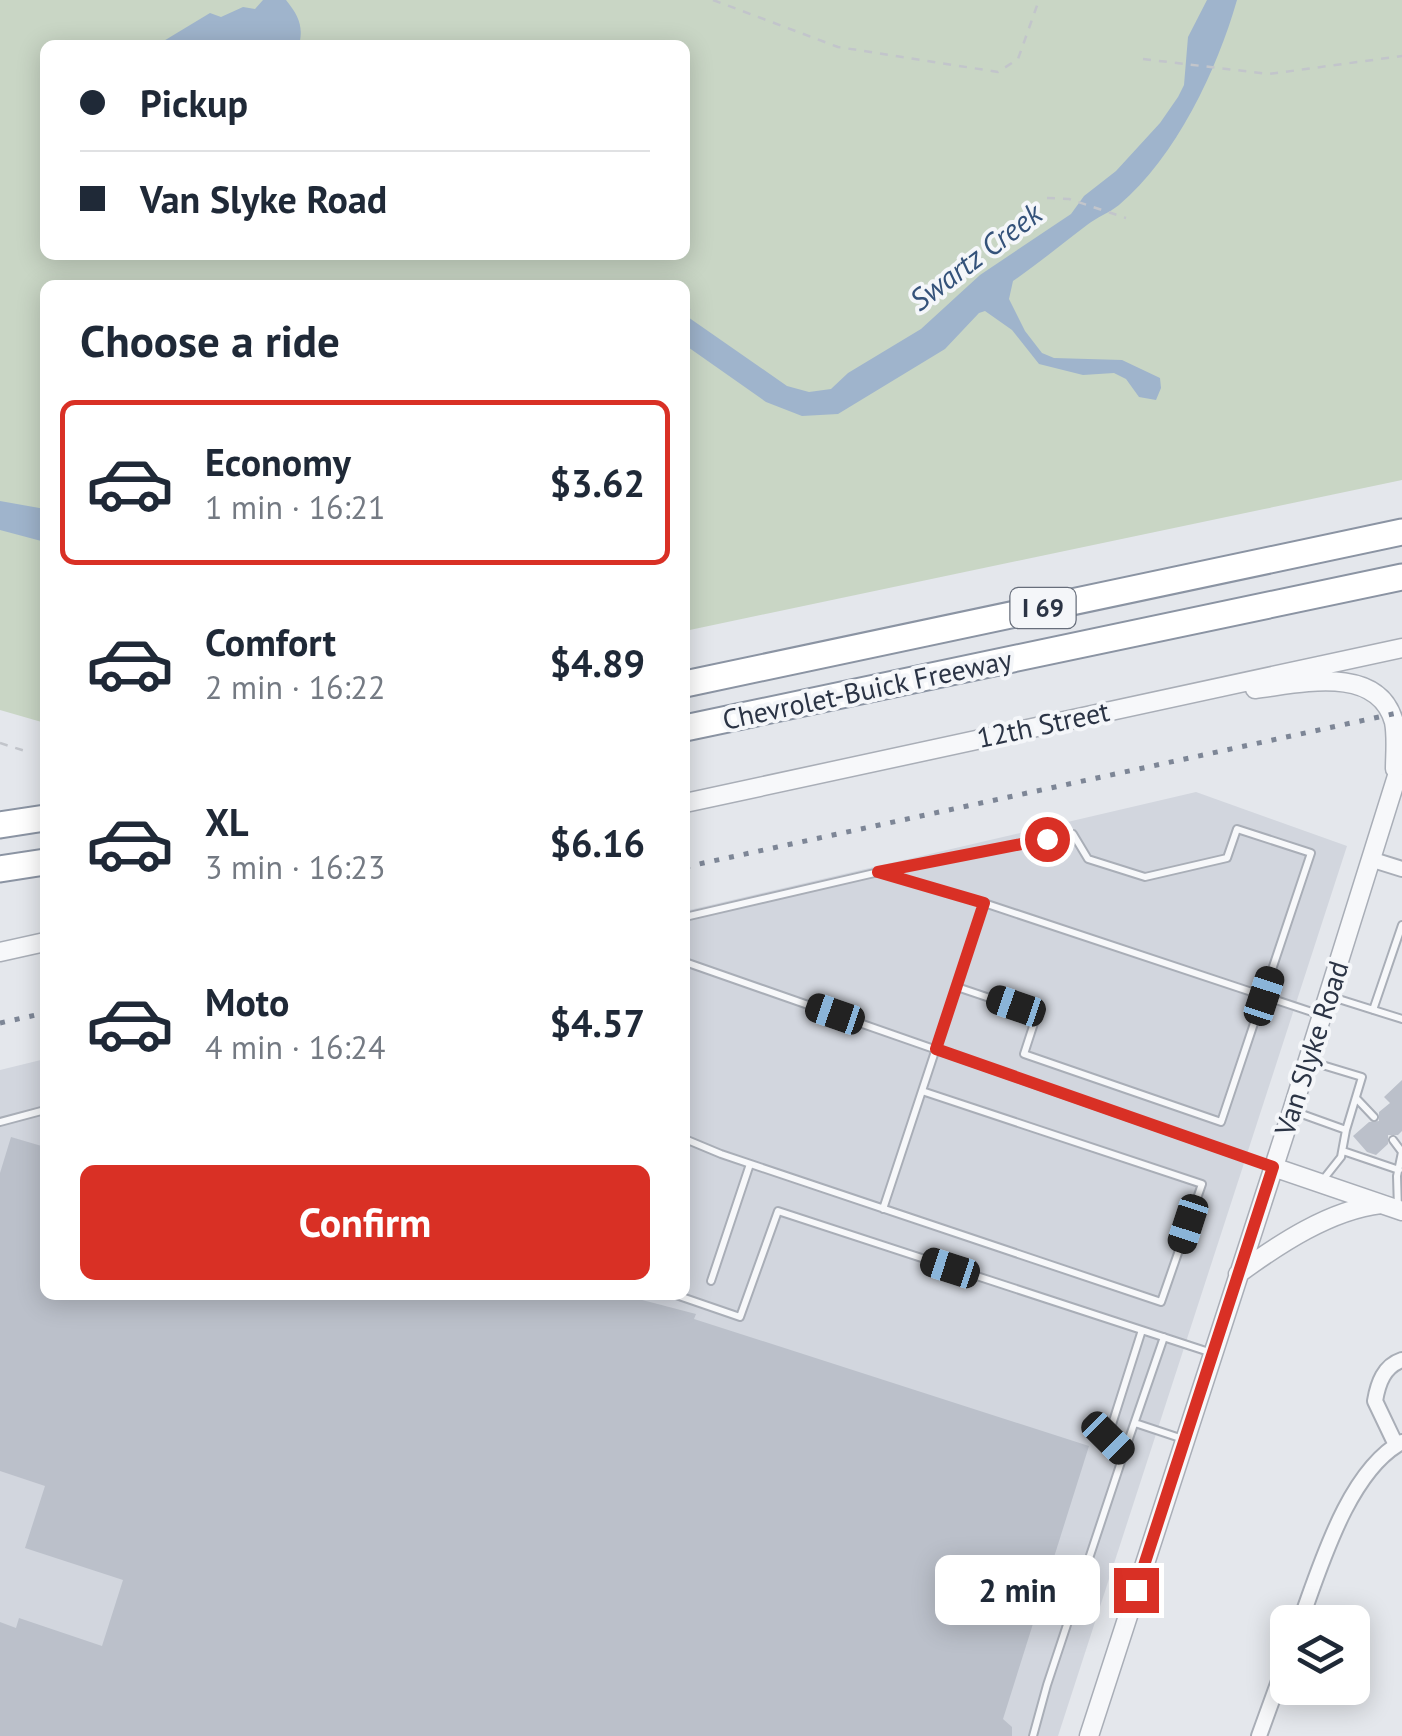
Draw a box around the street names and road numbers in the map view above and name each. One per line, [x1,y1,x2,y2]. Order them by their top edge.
road number: I 69 [1010,588,1076,628]
street label: Chevrolet-Buick Freeway [719,640,1015,738]
street label: 12th Street [973,692,1113,756]
street label: Van Slyke Road [1265,956,1357,1141]

